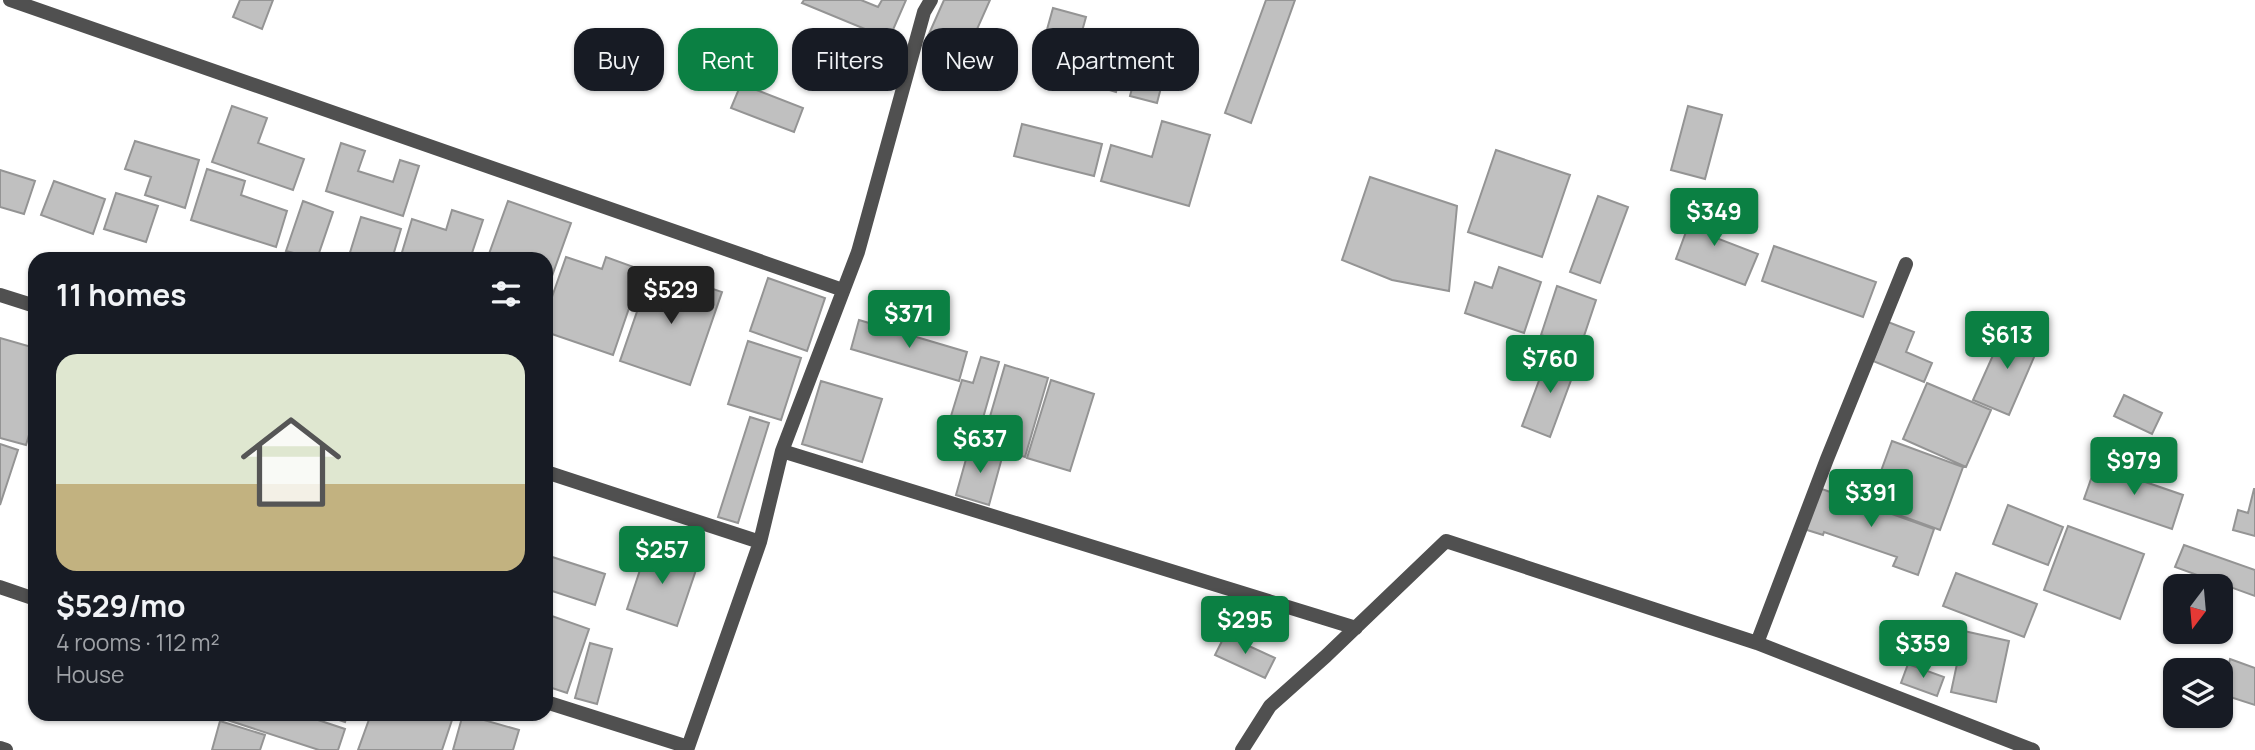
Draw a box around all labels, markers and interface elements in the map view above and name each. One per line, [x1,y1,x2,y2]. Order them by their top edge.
chip: Buy [574,28,664,91]
chip: Rent [678,28,778,91]
chip: Filters [792,28,908,91]
chip: New [922,28,1018,91]
chip: Apartment [1032,28,1199,91]
pin: $349 [1673,188,1755,248]
text: $349 [1686,195,1742,227]
pin: $529 [630,266,712,326]
text: $529 [643,273,699,305]
text: 11 homes [56,274,187,315]
icon: filters [487,275,525,313]
pin: $371 [868,290,950,350]
text: $371 [884,297,934,329]
pin: $613 [1966,312,2048,371]
text: $613 [1981,318,2033,350]
pin: $760 [1509,336,1591,395]
text: $760 [1522,342,1578,374]
icon: home [228,399,354,525]
pin: $637 [939,416,1021,475]
text: $637 [953,422,1007,454]
pin: $979 [2093,438,2175,497]
text: $979 [2106,444,2162,476]
pin: $391 [1830,470,1912,529]
text: $391 [1845,476,1897,508]
pin: $257 [621,526,703,586]
text: $257 [635,533,689,565]
north arrow [2163,574,2233,644]
map controls [2163,574,2233,728]
text: $529/mo [56,585,186,626]
pin: $295 [1204,596,1286,656]
text: $295 [1217,603,1273,635]
pin: $359 [1882,620,1964,680]
text: 4 rooms · 112 m² [56,626,220,658]
text: $359 [1895,627,1951,659]
text: House [56,658,125,690]
button: layers [2163,658,2233,728]

